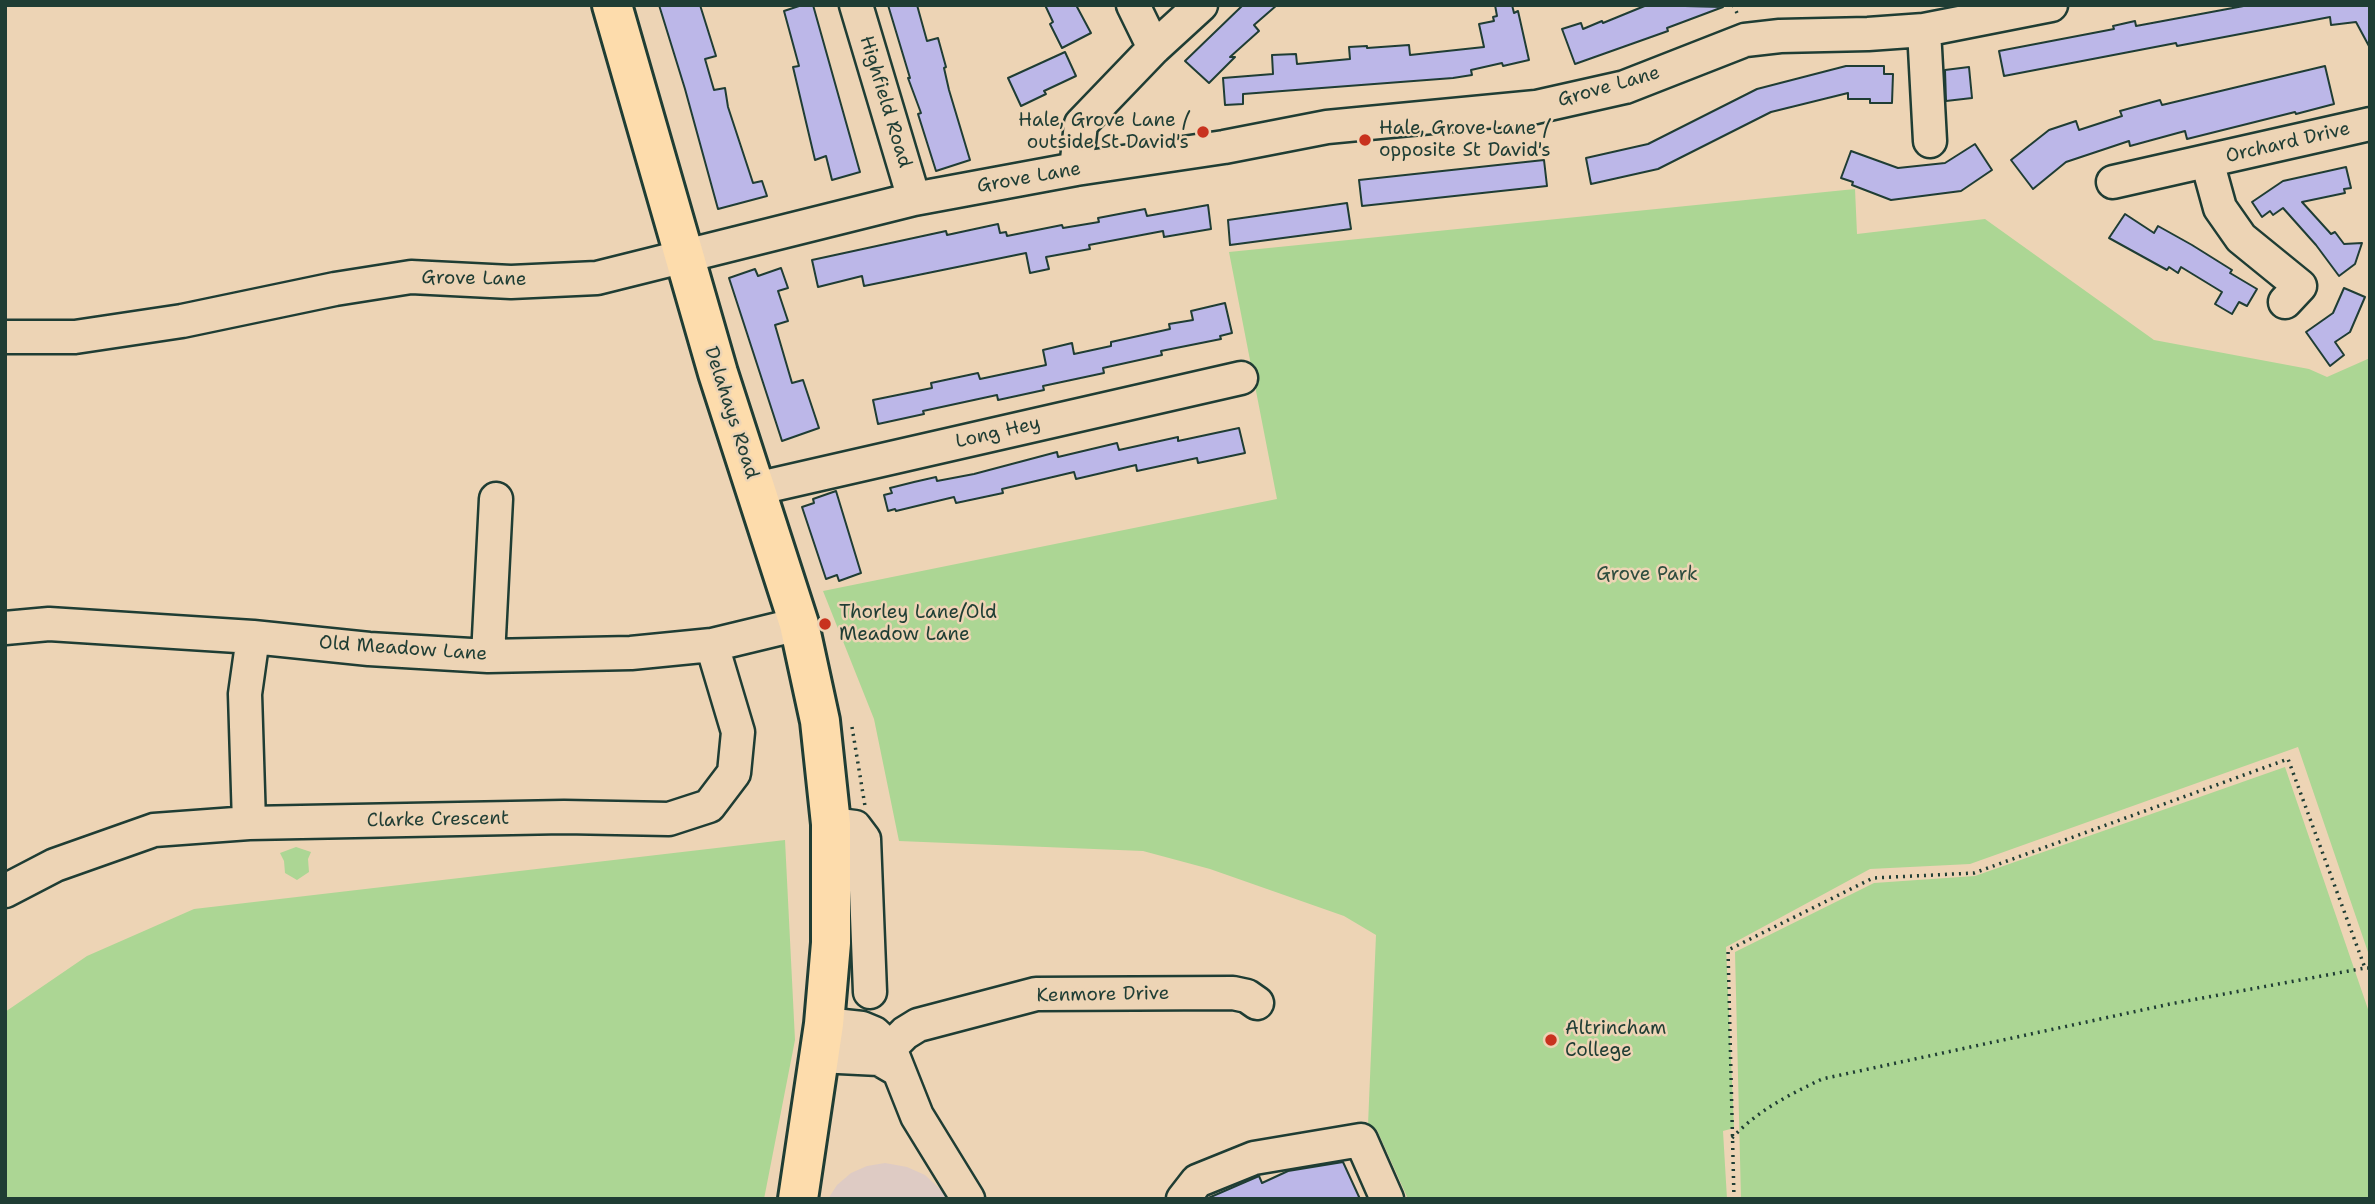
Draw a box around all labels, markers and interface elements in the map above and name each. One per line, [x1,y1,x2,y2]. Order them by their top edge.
street label: Highfield Road [854,33,916,171]
street label: Grove Lane [1555,62,1663,112]
place label: Hale, Grove Lane / outside St David's [1018,110,1189,154]
place label: Hale, Grove Lane / opposite St David's [1379,118,1551,162]
street label: Orchard Drive [2223,118,2353,168]
marker: Hale, Grove Lane / outside St David's [1195,124,1211,140]
marker: Hale, Grove Lane / opposite St David's [1357,132,1373,148]
street label: Grove Lane [975,158,1083,198]
street label: Grove Lane [421,267,527,291]
street label: Delahays Road [699,344,763,482]
street label: Long Hey [953,412,1043,454]
park label: Grove Park [1596,564,1698,586]
place label: Thorley Lane/Old Meadow Lane [839,602,997,646]
marker: Thorley Lane/Old Meadow Lane [817,616,833,632]
street label: Old Meadow Lane [318,632,488,666]
street label: Clarke Crescent [367,807,509,833]
street label: Kenmore Drive [1036,982,1170,1008]
place label: Altrincham College [1565,1018,1666,1062]
marker: Altrincham College [1543,1032,1559,1048]

